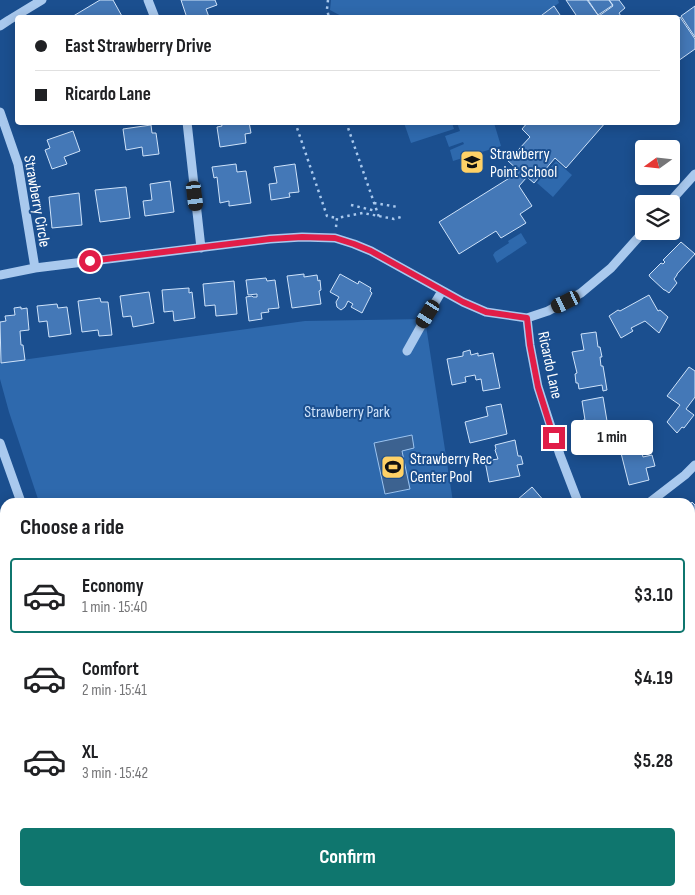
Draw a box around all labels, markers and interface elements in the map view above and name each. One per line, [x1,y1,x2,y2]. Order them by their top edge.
text: East Strawberry Drive [65,35,212,58]
text: Ricardo Lane [65,83,151,106]
north arrow [635,140,680,185]
map controls [635,140,680,240]
place label: Strawberry Point School [490,145,557,182]
school or university icon: Strawberry Point School [459,149,485,175]
street label: Strawberry Circle [19,154,54,249]
car [185,180,204,212]
button: layers [635,195,680,240]
route start [79,250,101,272]
car [549,289,582,315]
car [413,297,442,331]
street label: Ricardo Lane [533,330,566,401]
park label: Strawberry Park [304,403,390,422]
callout: 1 min [572,420,654,456]
route end [543,427,565,449]
text: 1 min [597,428,627,447]
place label: Strawberry Rec Center Pool [410,450,492,487]
sports icon: Strawberry Rec Center Pool [380,454,406,480]
text: Choose a ride [20,514,124,541]
icon: car [22,573,67,618]
text: Economy [82,575,144,598]
text: $3.10 [634,584,673,607]
text: 1 min · 15:40 [82,598,147,617]
icon: car [22,656,67,701]
text: Comfort [82,658,139,681]
text: $4.19 [634,667,673,690]
text: 2 min · 15:41 [82,681,147,700]
icon: car [22,739,67,784]
text: XL [82,741,98,764]
text: $5.28 [633,750,673,773]
text: 3 min · 15:42 [82,764,148,783]
button: Confirm [20,828,675,886]

